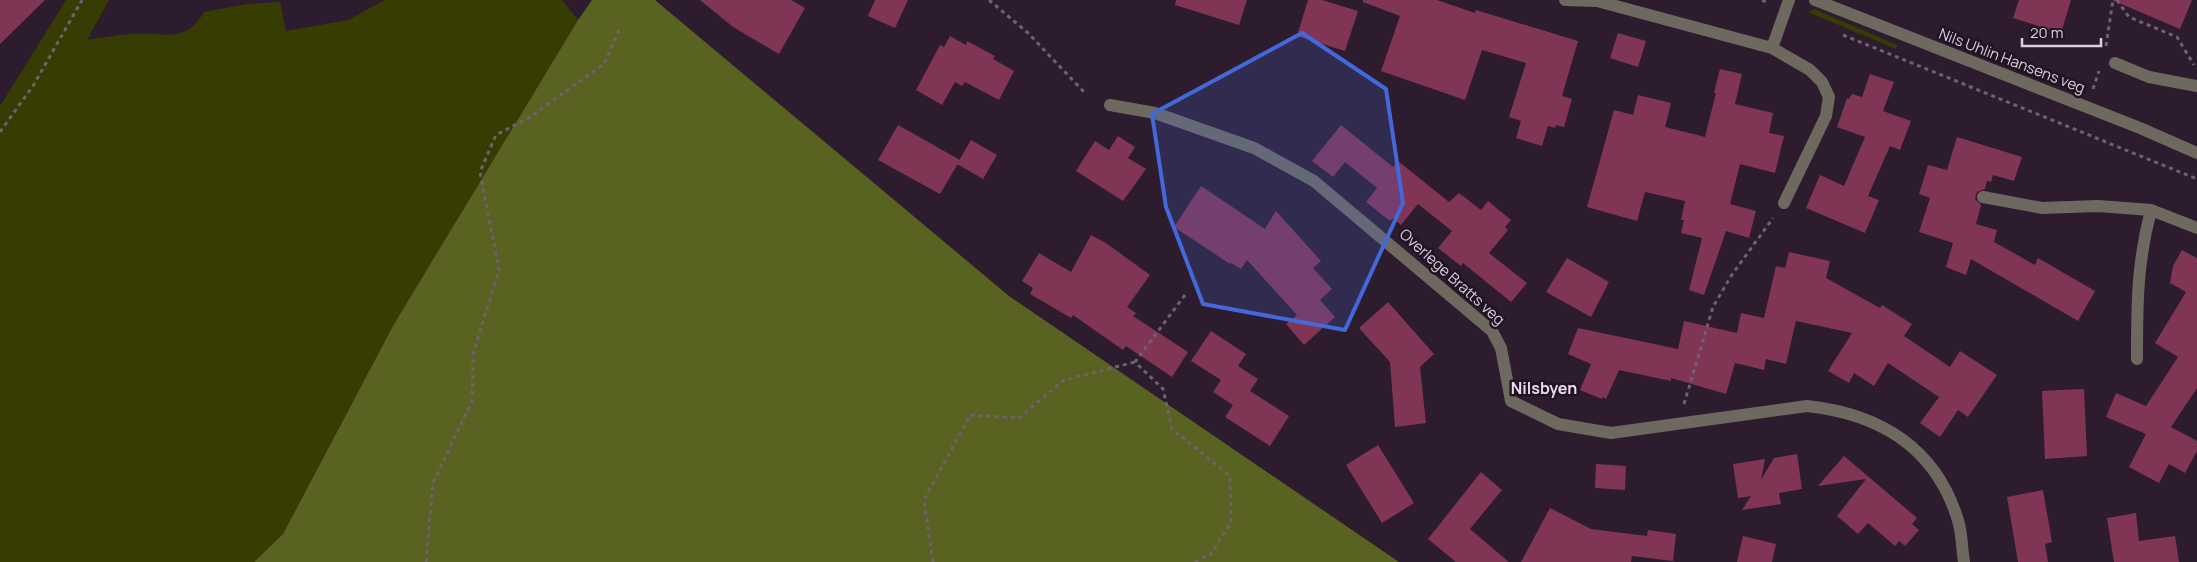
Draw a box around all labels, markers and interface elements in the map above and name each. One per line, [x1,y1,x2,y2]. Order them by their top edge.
scale bar [2022,15,2101,47]
text: 20 m [2030,22,2063,43]
street label: Nils Uhlin Hansens veg [1936,23,2088,98]
street label: Overlege Bratts veg [1395,224,1509,330]
district label: Nilsbyen [1511,377,1577,399]

